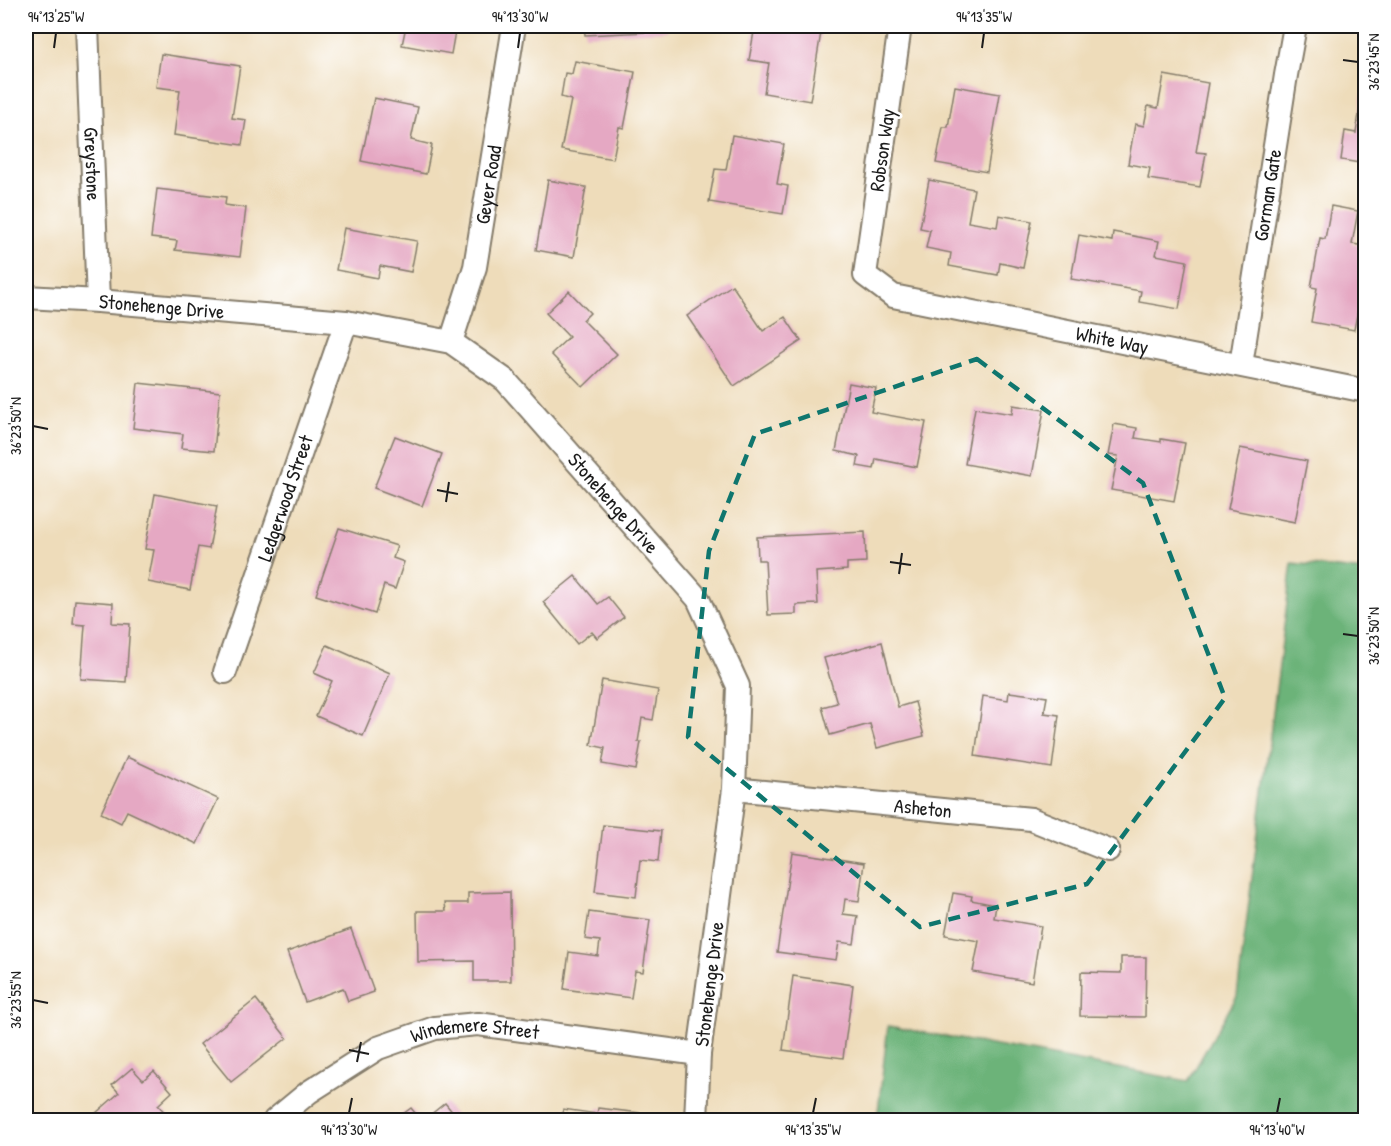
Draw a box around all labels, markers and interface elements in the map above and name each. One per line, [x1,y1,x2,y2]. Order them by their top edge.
text: 94°13'25"W [28,6,85,27]
text: 94°13'30"W [492,6,549,27]
text: 94°13'35"W [956,6,1013,27]
text: 36°23'45"N [1363,34,1384,90]
street label: Robson Way [862,107,901,193]
street label: Greystone [78,127,108,201]
street label: Geyer Road [468,143,507,226]
street label: Gorman Gate [1246,147,1287,243]
street label: Stonehenge Drive [98,287,226,325]
street label: White Way [1074,319,1151,360]
text: 36°23'50"N [5,397,26,455]
street label: Ledgerwood Street [250,430,319,565]
street label: Stonehenge Drive [562,447,666,559]
text: 36°23'50"N [1363,607,1384,665]
street label: Asheton [893,791,953,824]
street label: Stonehenge Drive [687,920,730,1048]
text: 36°23'55"N [5,971,26,1029]
street label: Windemere Street [406,1010,542,1049]
text: 94°13'30"W [321,1119,378,1140]
text: 94°13'35"W [785,1119,842,1140]
text: 94°13'40"W [1249,1119,1305,1140]

